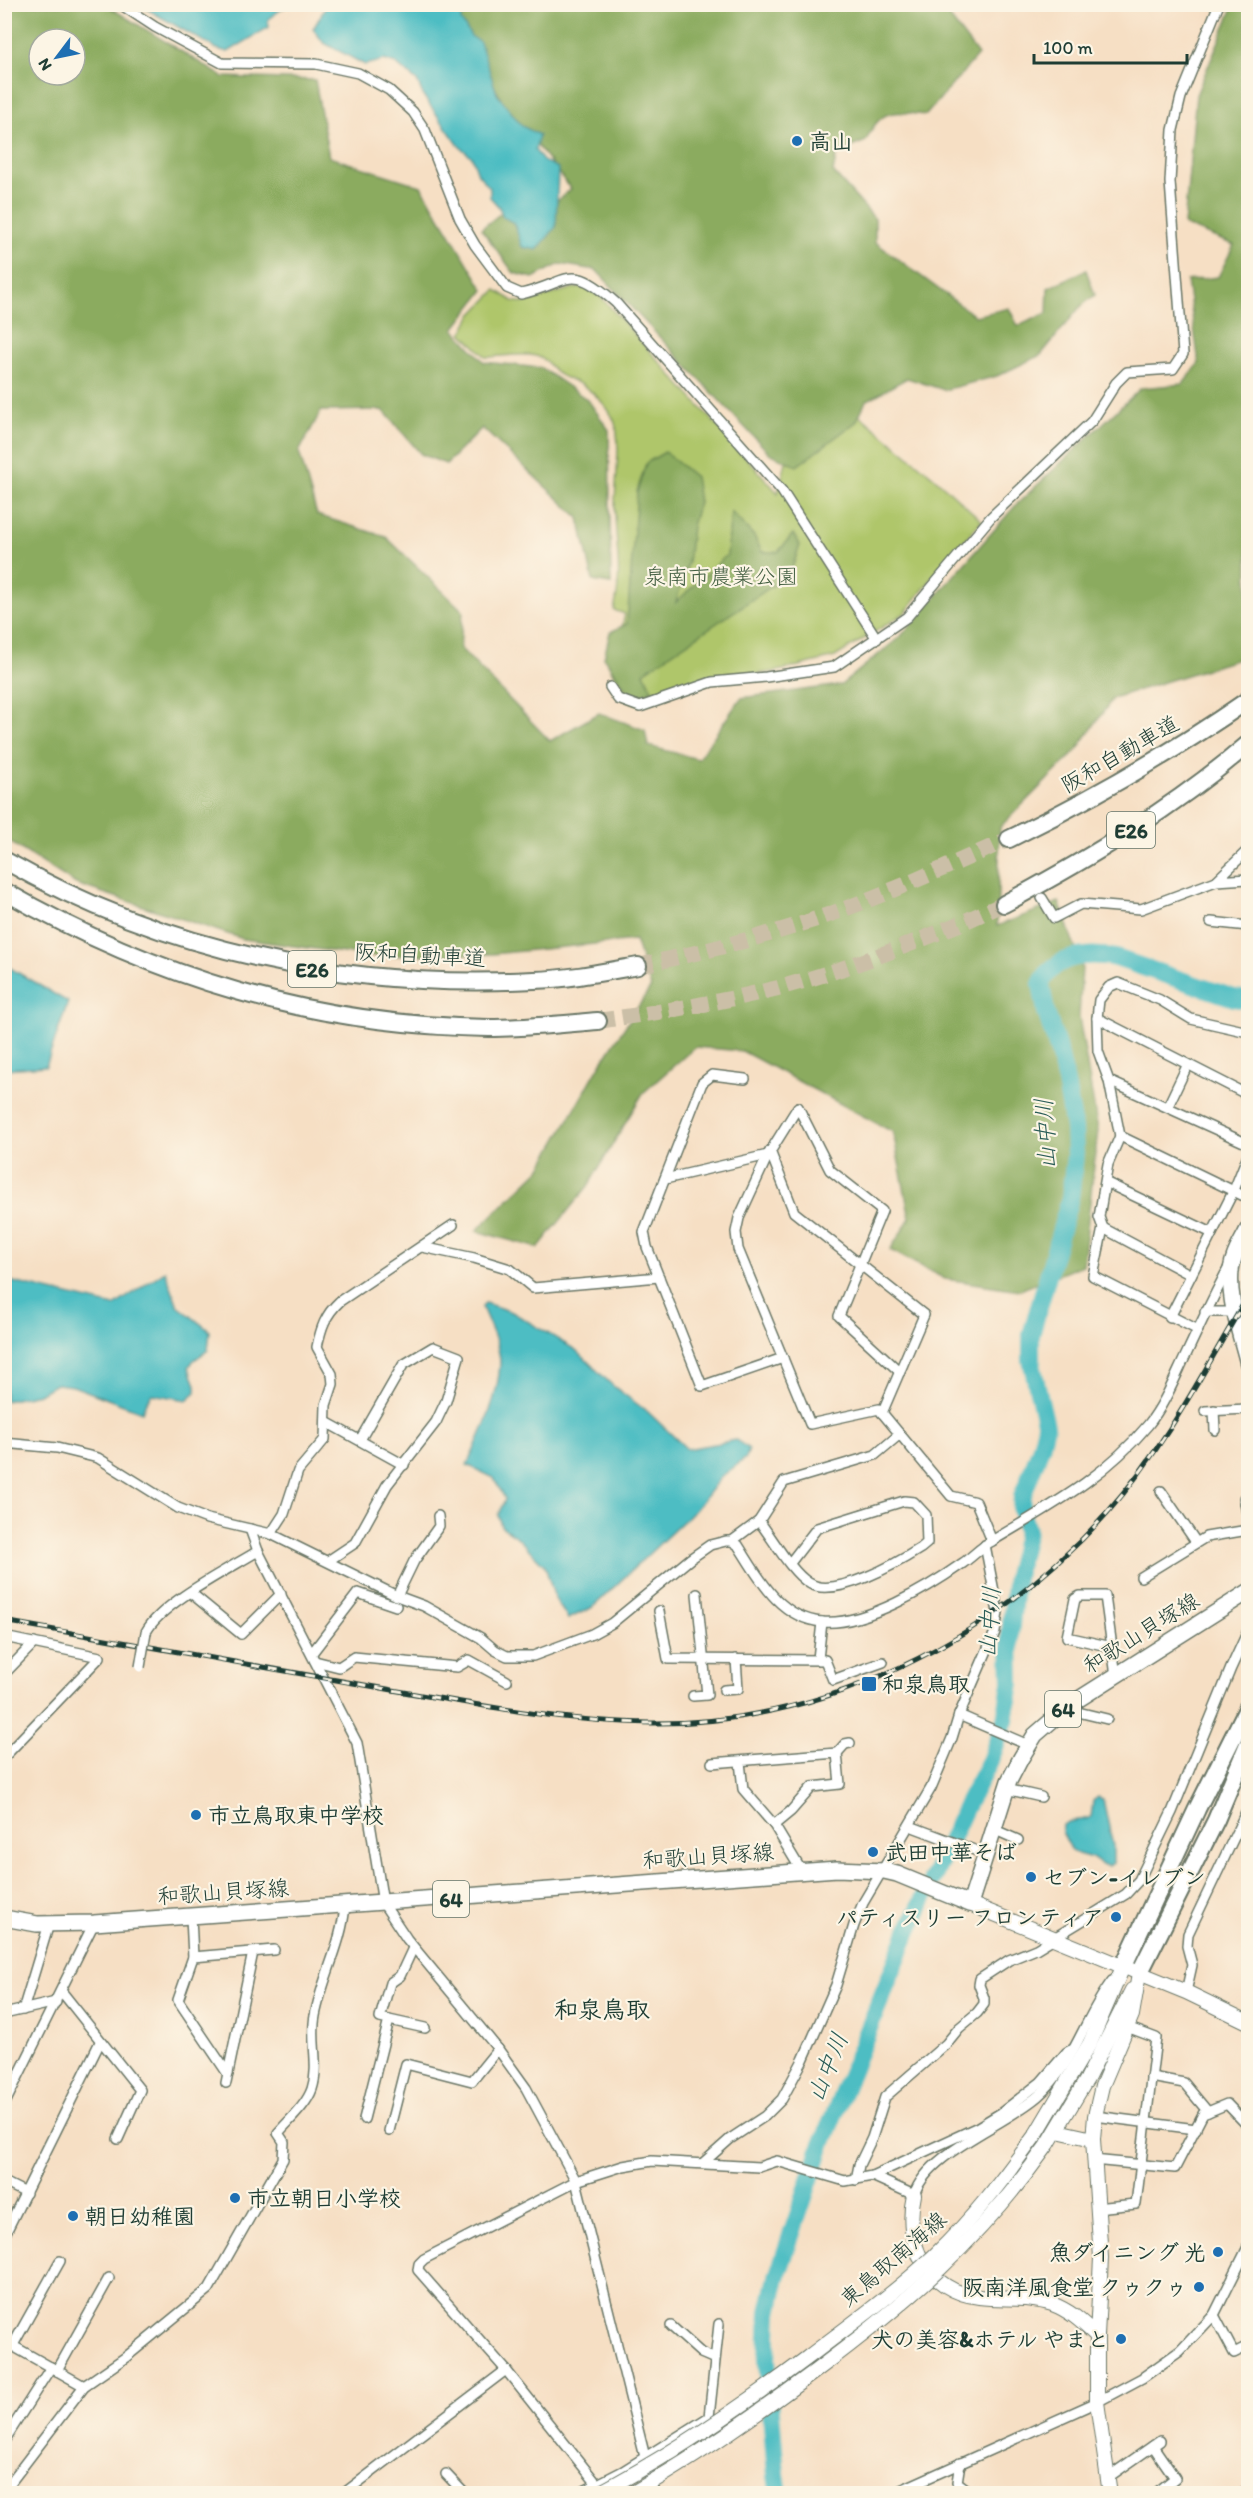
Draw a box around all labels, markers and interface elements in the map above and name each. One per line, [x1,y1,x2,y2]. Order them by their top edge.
north arrow [27,27,87,87]
scale bar [1034,27,1187,65]
text: 100 m [1043,37,1093,59]
text: N [34,55,56,74]
place label: 高山 [809,128,853,155]
marker: 高山 [790,134,804,148]
park label: 泉南市農業公園 [644,563,798,590]
street label: 阪和自動車道 [1056,709,1184,799]
road number: E26 [1107,812,1155,848]
street label: 阪和自動車道 [353,938,487,972]
road number: E26 [288,951,336,987]
water label: 山中川 [1029,1097,1061,1171]
water label: 山中川 [972,1585,1006,1659]
street label: 和歌山貝塚線 [1078,1587,1204,1679]
place label: 和泉鳥取 [882,1671,970,1698]
marker: 和泉鳥取 [860,1675,878,1693]
road number: 64 [1045,1691,1081,1727]
place label: 市立鳥取東中学校 [208,1802,384,1829]
marker: 市立鳥取東中学校 [189,1808,203,1822]
street label: 和歌山貝塚線 [641,1838,775,1874]
place label: 武田中華そば [885,1839,1017,1866]
marker: 武田中華そば [866,1845,880,1859]
place label: セブン-イレブン [1043,1864,1206,1891]
marker: セブン-イレブン [1024,1870,1038,1884]
street label: 和歌山貝塚線 [156,1874,290,1910]
road number: 64 [433,1881,469,1917]
place label: パティスリー フロンティア [836,1904,1104,1931]
marker: パティスリー フロンティア [1109,1910,1123,1924]
district label: 和泉鳥取 [554,1995,650,2024]
water label: 山中川 [800,2028,854,2106]
place label: 市立朝日小学校 [247,2185,401,2212]
marker: 市立朝日小学校 [228,2191,242,2205]
place label: 朝日幼稚園 [85,2203,195,2230]
street label: 東鳥取南海線 [834,2206,952,2312]
marker: 朝日幼稚園 [66,2209,80,2223]
place label: 魚ダイニング 光 [1049,2239,1206,2266]
marker: 魚ダイニング 光 [1211,2245,1225,2259]
place label: 阪南洋風食堂 クゥクゥ [962,2274,1187,2301]
marker: 阪南洋風食堂 クゥクゥ [1192,2280,1206,2294]
place label: 犬の美容&ホテル やまと [871,2326,1109,2353]
marker: 犬の美容&ホテル やまと [1114,2332,1128,2346]

